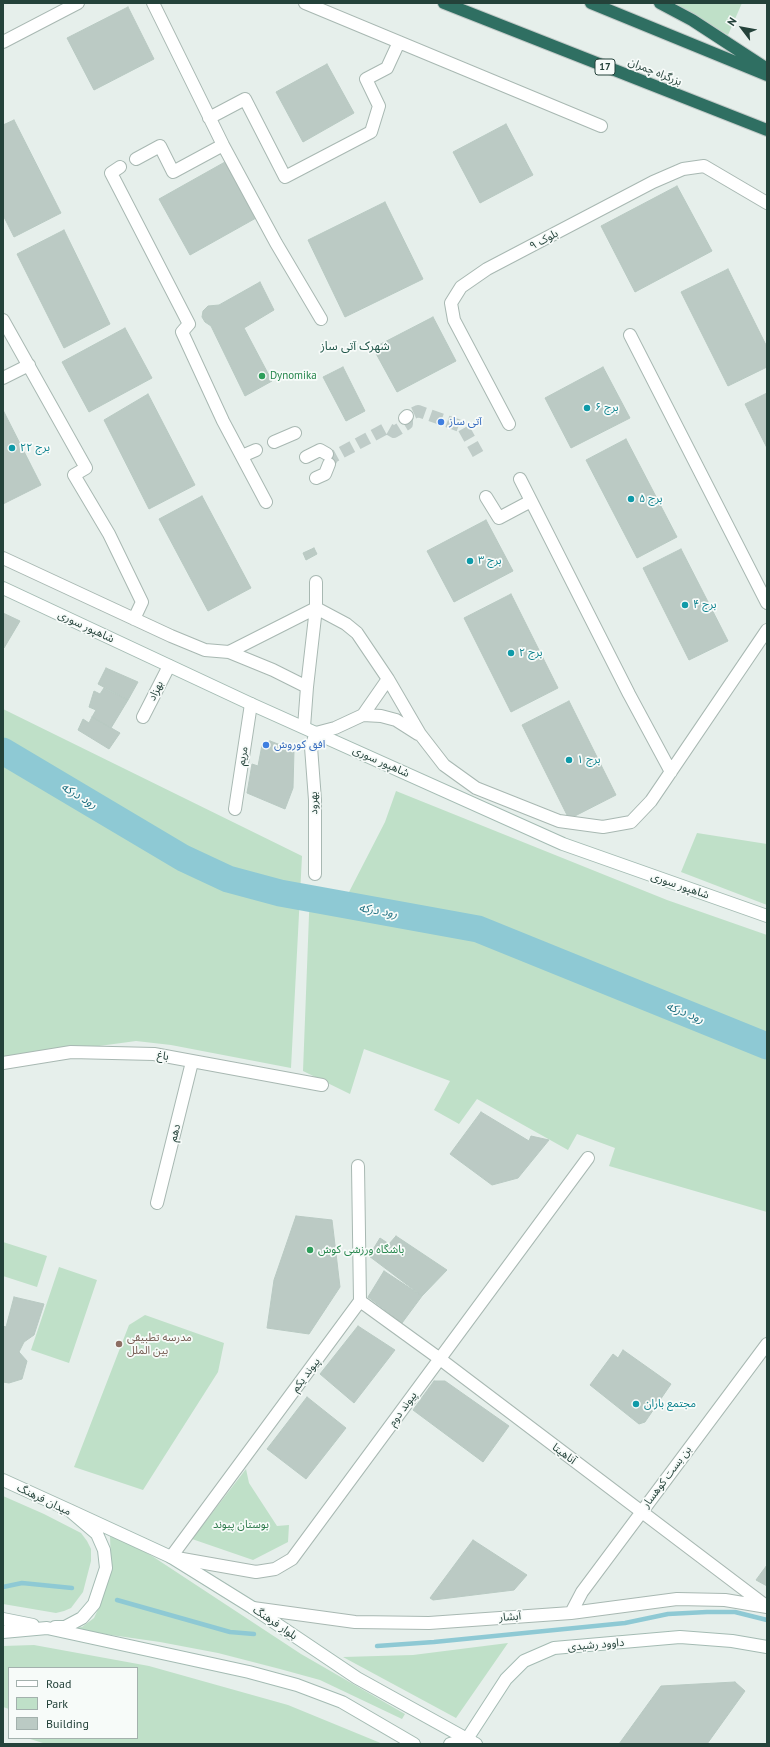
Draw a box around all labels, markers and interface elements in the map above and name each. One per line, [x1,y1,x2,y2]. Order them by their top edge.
north arrow [722,8,762,48]
text: N [724,15,740,28]
street label: بزرگراه چمران [626,55,684,89]
road number: 17 [595,59,615,75]
street label: بلوک ۹ [528,227,560,253]
district label: شهرک آتی ساز [320,340,390,354]
place label: Dynomika [270,369,317,383]
marker: Dynomika [257,371,267,381]
place label: برج ۶ [595,401,619,415]
marker: برج ۶ [582,403,592,413]
place label: آتی ساز [449,415,482,429]
marker: آتی ساز [436,417,446,427]
place label: برج ۲۲ [20,441,50,455]
marker: برج ۲۲ [7,443,17,453]
place label: برج ۵ [639,492,663,506]
marker: برج ۵ [626,494,636,504]
place label: برج ۳ [478,554,502,568]
marker: برج ۳ [465,556,475,566]
place label: برج ۴ [693,598,717,612]
marker: برج ۴ [680,600,690,610]
street label: شاهپور سوری [56,608,116,646]
place label: برج ۲ [519,646,543,660]
marker: برج ۲ [506,648,516,658]
street label: بهزاد [146,679,166,703]
place label: افق کوروش [274,738,325,752]
marker: افق کوروش [261,740,271,750]
street label: شاهپور سوری [351,744,411,780]
street label: مریم [235,745,251,767]
place label: برج ۱ [577,753,601,767]
marker: برج ۱ [564,755,574,765]
water label: رود درکه [59,780,99,812]
street label: بهرود [307,791,321,815]
street label: شاهپور سوری [649,870,711,902]
water label: رود درکه [357,901,399,921]
water label: رود درکه [664,999,706,1027]
street label: باغ [156,1048,170,1064]
street label: دهم [166,1123,184,1143]
place label: باشگاه ورزشی کوش [318,1243,404,1257]
marker: باشگاه ورزشی کوش [305,1245,315,1255]
place label: مدرسه تطبیقی بین الملل [127,1331,192,1357]
marker: مدرسه تطبیقی بین الملل [114,1339,124,1349]
street label: پیوند یکم [289,1355,323,1395]
street label: پیوند دوم [386,1389,420,1429]
place label: مجتمع باران [644,1397,696,1411]
marker: مجتمع باران [631,1399,641,1409]
street label: آناهیتا [549,1441,579,1467]
street label: بن بست کوهسار [640,1444,694,1510]
street label: میدان فرهنگ [15,1481,73,1519]
park label: بوستان پیوند [213,1518,269,1532]
street label: بلوار فرهنگ [250,1603,300,1643]
street label: آبشار [499,1610,521,1624]
street label: داوود رشیدی [567,1636,625,1654]
legend [8,1667,138,1739]
text: Road [46,1676,71,1691]
text: Park [46,1696,68,1711]
text: Building [46,1716,89,1731]

